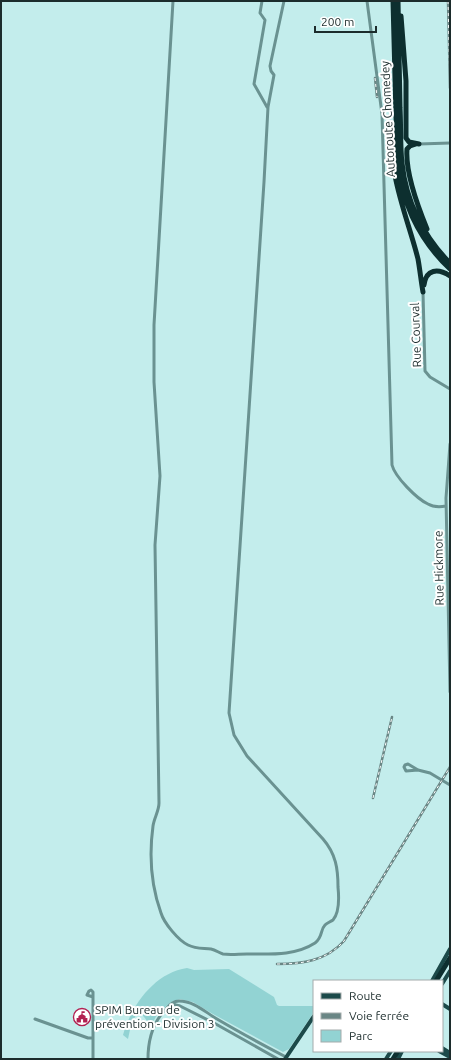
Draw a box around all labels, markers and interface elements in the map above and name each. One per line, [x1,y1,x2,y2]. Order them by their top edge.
scale bar [315,8,376,34]
text: 200 m [321,15,354,28]
street label: Autoroute Chomedey [378,60,397,178]
street label: Rue Courval [408,302,423,368]
street label: Rue Hickmore [431,530,446,606]
legend [313,980,443,1052]
text: Route [349,989,382,1002]
place label: SPIM Bureau de prévention - Division 3 [95,1003,215,1030]
public building icon: SPIM Bureau de prévention - Division 3 [72,1007,92,1027]
text: Voie ferrée [349,1009,409,1022]
text: Parc [349,1029,373,1042]

